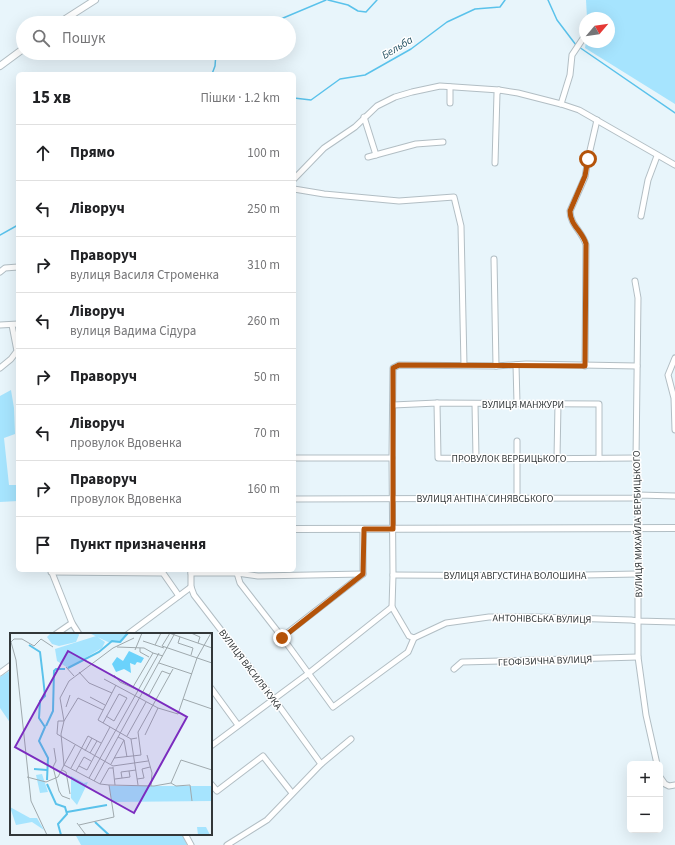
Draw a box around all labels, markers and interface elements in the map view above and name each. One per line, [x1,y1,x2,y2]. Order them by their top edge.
north arrow [579,12,615,48]
search box [16,16,296,60]
icon: search [30,27,52,49]
text: Пошук [62,28,105,49]
water label: Бельба [379,32,416,63]
text: 15 хв [32,86,71,110]
text: Пішки · 1.2 km [200,89,280,107]
icon: ahead [32,142,54,164]
text: Прямо [70,142,115,163]
text: 100 m [247,144,280,162]
route start [579,150,597,168]
icon: left [32,198,54,220]
text: Ліворуч [70,198,125,219]
text: 250 m [247,200,280,218]
text: Праворуч [70,245,137,266]
icon: right [32,254,54,276]
text: 310 m [247,256,280,274]
text: вулиця Василя Строменка [70,266,219,284]
text: Ліворуч [70,301,125,322]
icon: left [32,310,54,332]
text: 260 m [247,312,280,330]
text: вулиця Вадима Сідура [70,322,196,340]
icon: right [32,366,54,388]
text: Праворуч [70,366,137,387]
text: 50 m [254,368,280,386]
street label: ВУЛИЦЯ МАНЖУРИ [482,398,564,412]
text: Ліворуч [70,413,125,434]
icon: left [32,422,54,444]
text: 70 m [254,424,280,442]
text: провулок Вдовенка [70,434,182,452]
street label: ВУЛИЦЯ МИХАЙЛА ВЕРБИЦЬКОГО [630,450,646,598]
street label: ПРОВУЛОК ВЕРБИЦЬКОГО [452,452,567,466]
text: Праворуч [70,469,137,490]
icon: right [32,478,54,500]
text: 160 m [247,480,280,498]
text: провулок Вдовенка [70,490,182,508]
street label: ВУЛИЦЯ АНТІНА СИНЯВСЬКОГО [416,492,554,506]
icon: arrive [32,534,54,556]
text: Пункт призначення [70,534,206,555]
street label: ВУЛИЦЯ АВГУСТИНА ВОЛОШИНА [444,569,587,583]
street label: АНТОНІВСЬКА ВУЛИЦЯ [492,611,592,627]
street label: ВУЛИЦЯ ВАСИЛЯ КУКА [215,627,285,713]
route end [273,629,291,647]
inset map [10,633,212,835]
street label: ГЕОФІЗИЧНА ВУЛИЦЯ [498,652,592,670]
map controls [627,761,663,833]
button: + [627,761,663,797]
button: − [627,797,663,833]

